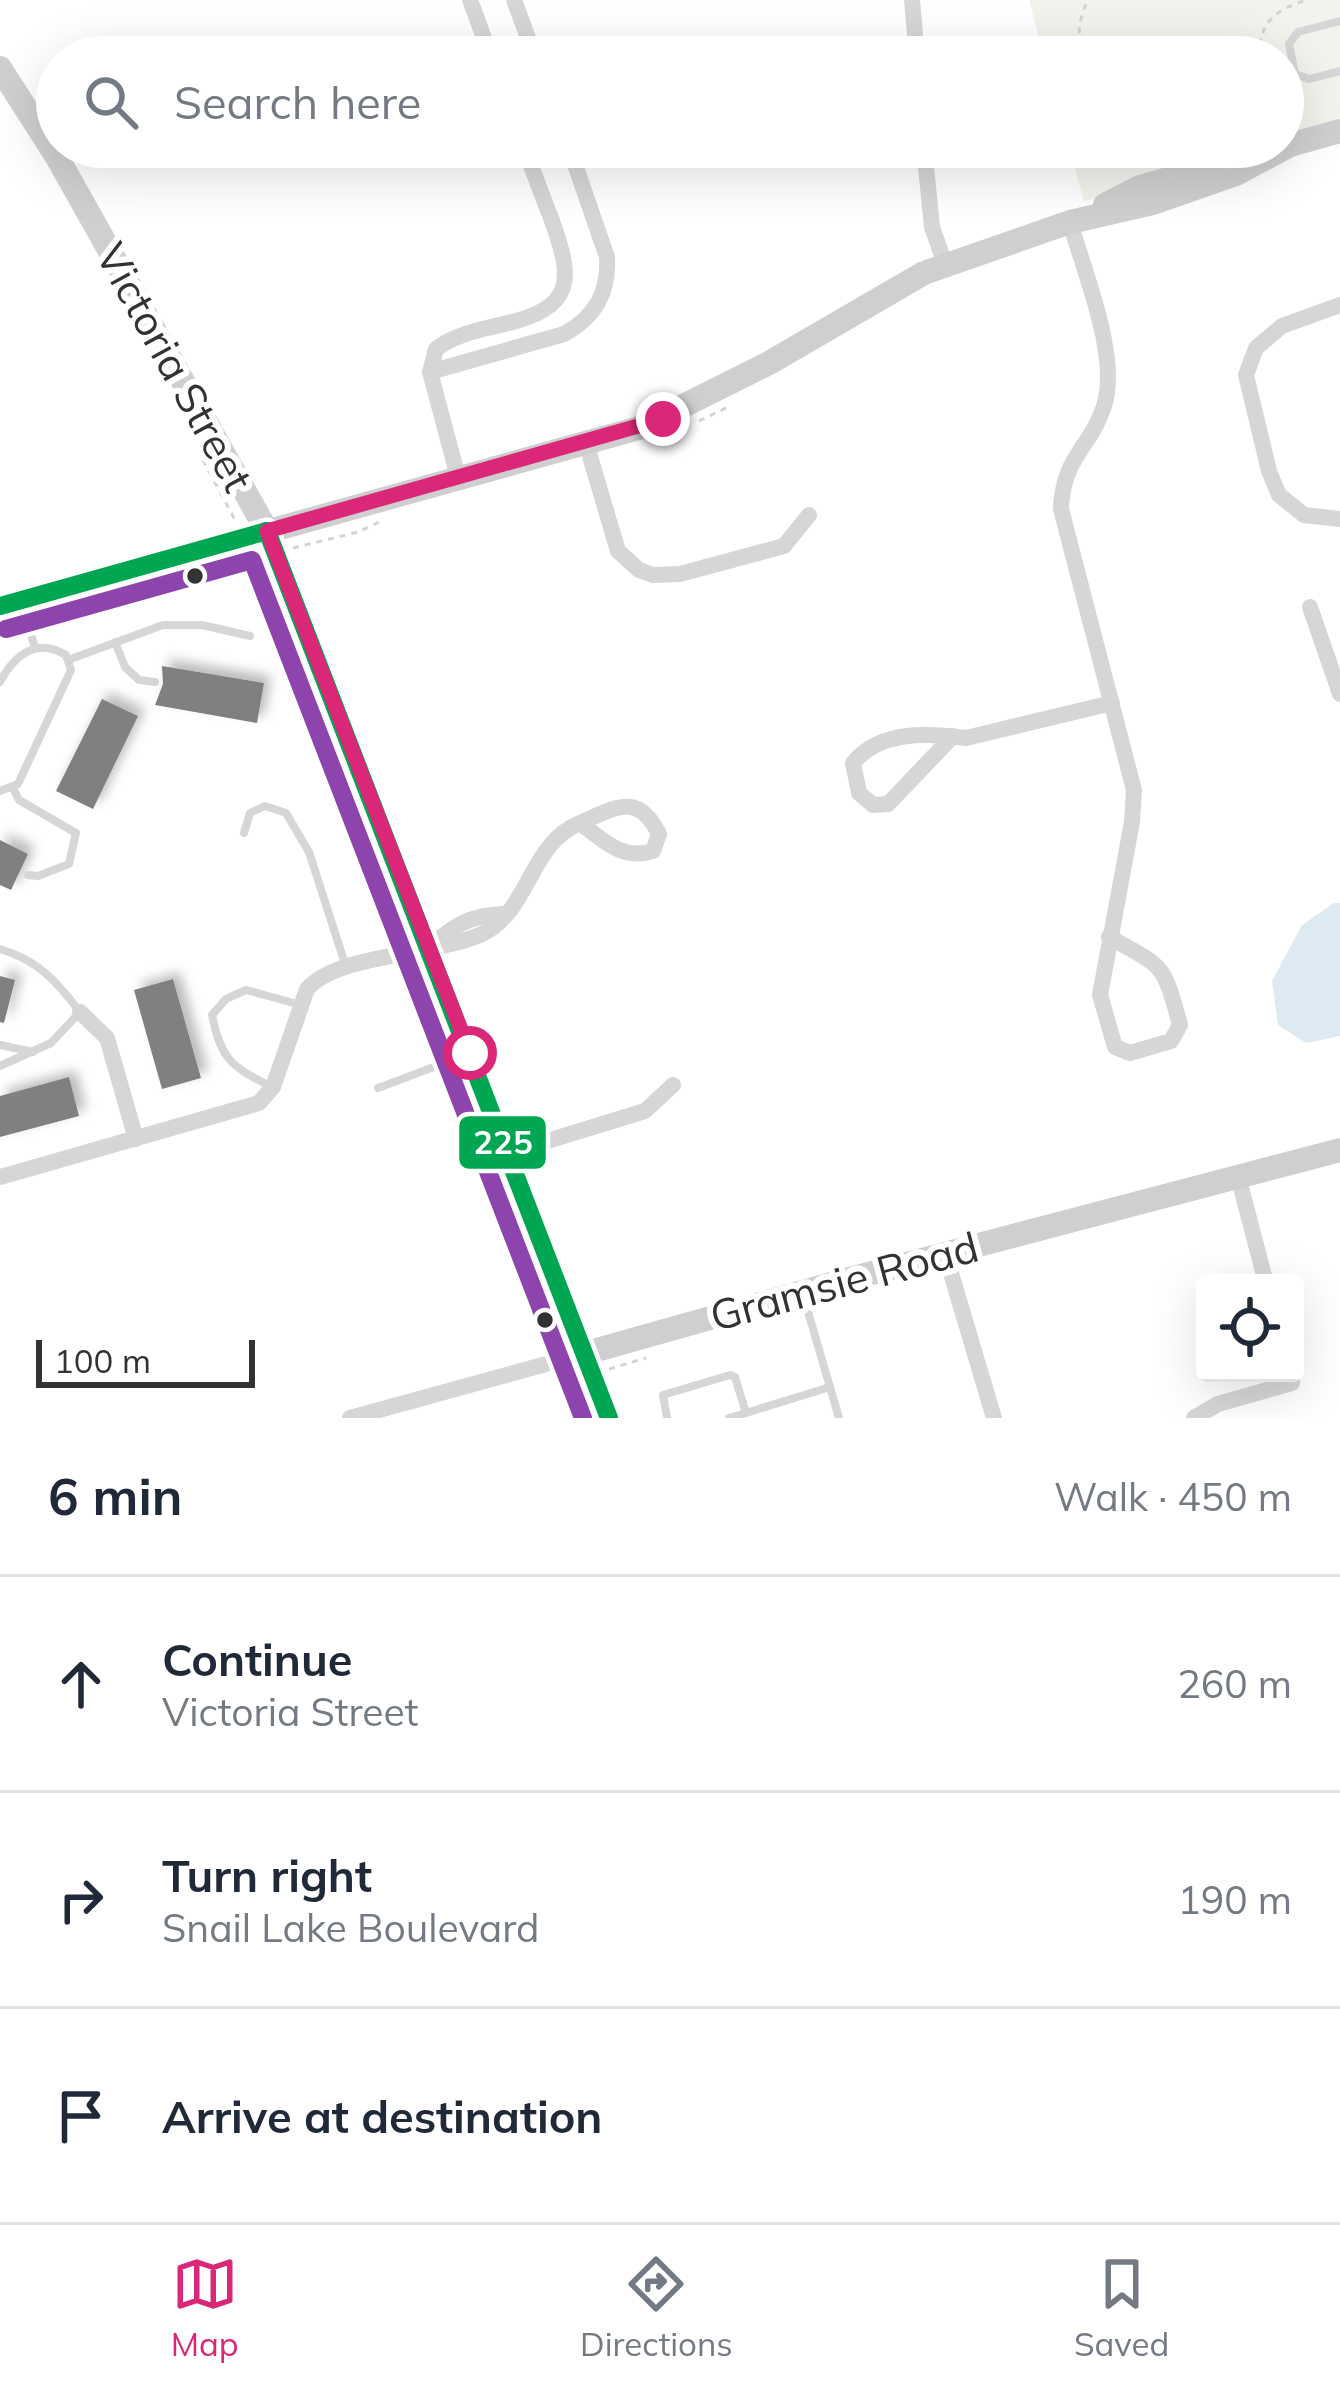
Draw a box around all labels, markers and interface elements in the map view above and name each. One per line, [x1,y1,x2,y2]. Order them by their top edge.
search box [36,36,1304,168]
icon: search [78,69,144,135]
text: Search here [174,74,421,130]
street label: Victoria Street [85,233,265,501]
route end [636,392,690,446]
unlabelled marker [184,565,206,587]
route start [443,1026,497,1080]
line badge: 225 [457,1114,548,1171]
text: 225 [473,1121,533,1162]
street label: Gramsie Road [704,1220,984,1342]
map controls [1196,1274,1304,1382]
button: locate [1196,1274,1304,1382]
unlabelled marker [534,1309,556,1331]
scale bar [36,1334,255,1387]
text: 100 m [54,1340,151,1381]
text: 6 min [48,1464,183,1528]
text: Walk · 450 m [1054,1472,1292,1521]
text: Continue [162,1631,352,1687]
icon: ahead [48,1651,114,1717]
text: 260 m [1177,1659,1292,1708]
text: Victoria Street [162,1687,418,1736]
text: Turn right [162,1847,372,1903]
icon: right [48,1867,114,1933]
text: 190 m [1177,1875,1292,1924]
text: Snail Lake Boulevard [162,1903,540,1952]
icon: arrive [48,2083,114,2149]
text: Arrive at destination [162,2088,602,2144]
tab: Map [171,2251,239,2364]
tab: Directions [580,2251,733,2364]
tab: Saved [1074,2251,1169,2364]

